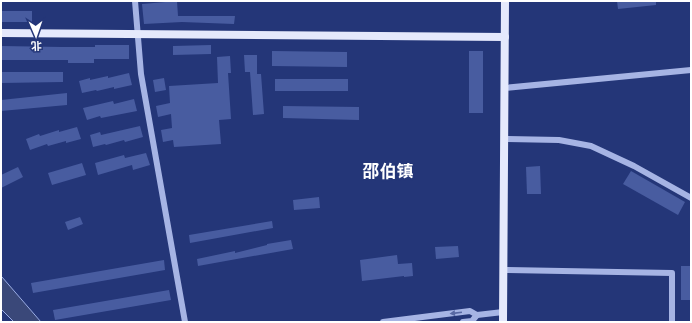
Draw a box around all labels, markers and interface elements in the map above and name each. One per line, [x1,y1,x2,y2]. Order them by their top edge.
north arrow [16,16,56,56]
text: 北 [31,39,42,52]
district label: 邵伯镇 [363,162,414,182]
one-way arrow [450,309,462,316]

